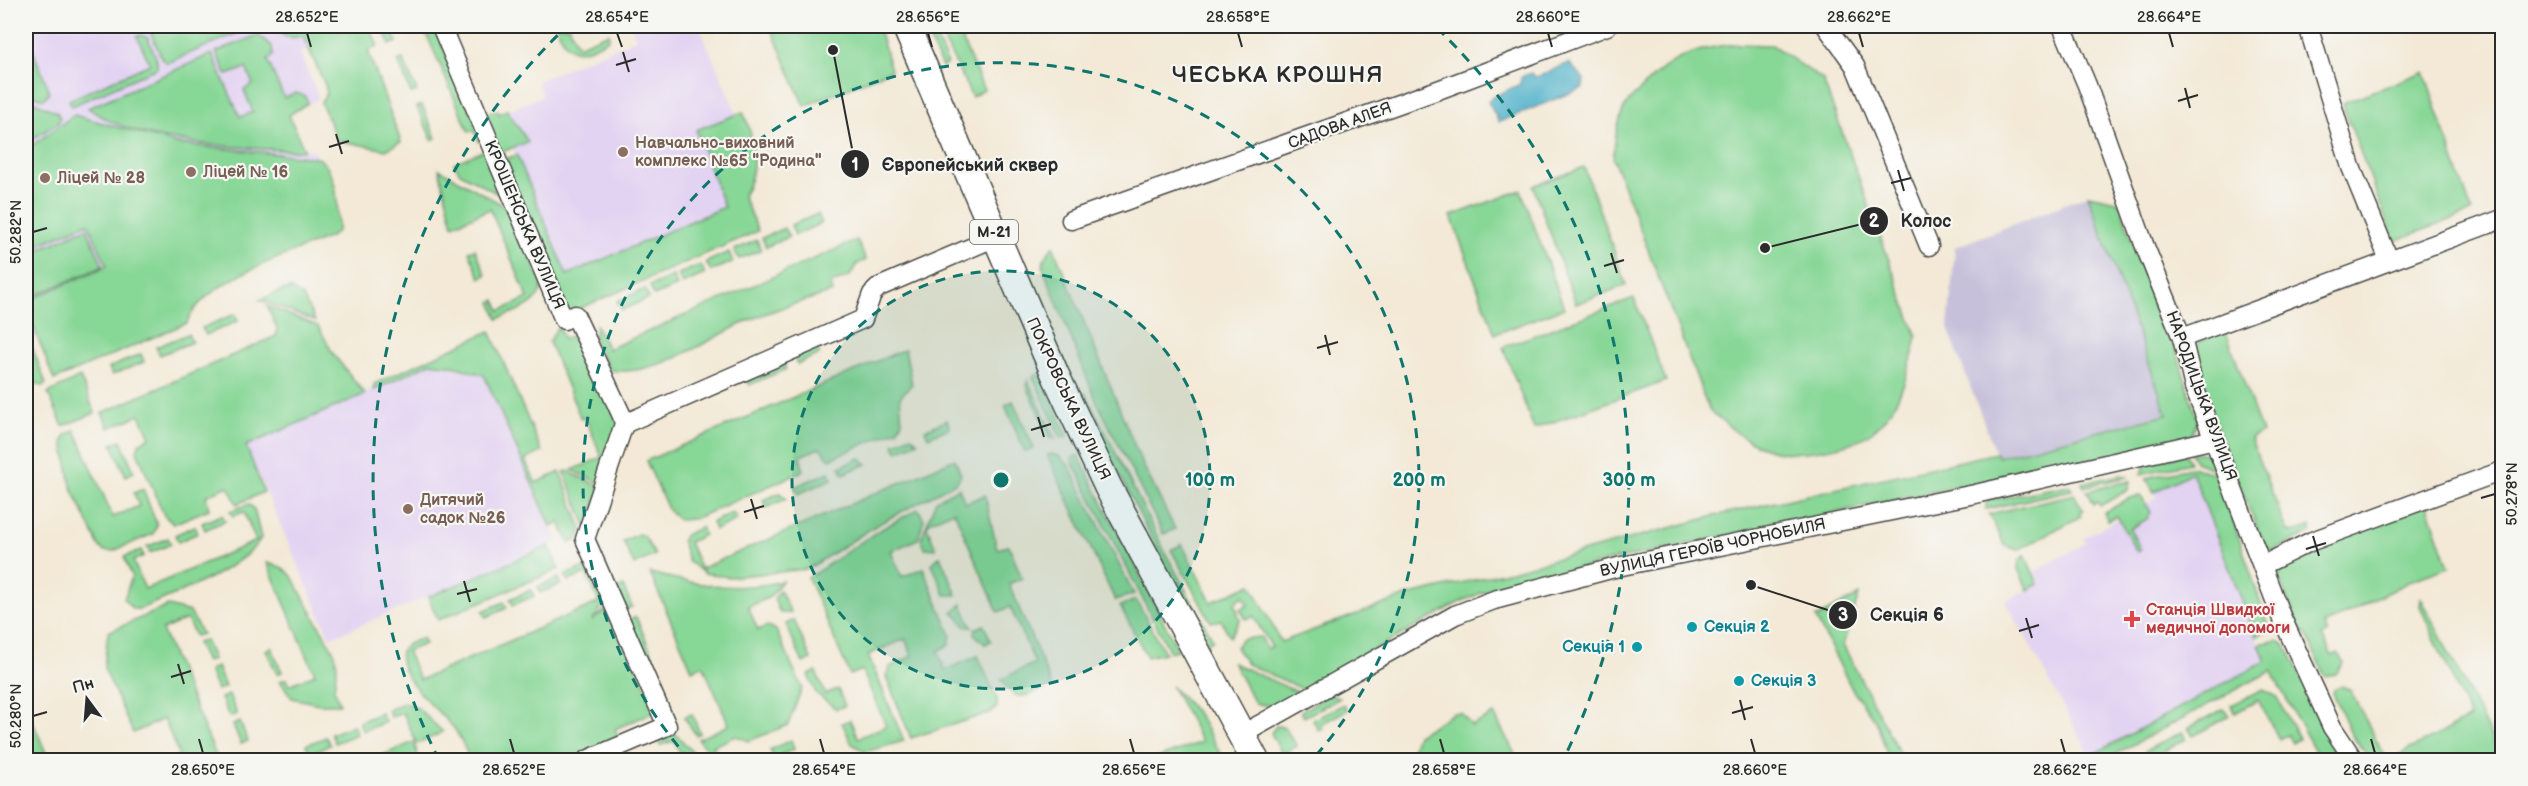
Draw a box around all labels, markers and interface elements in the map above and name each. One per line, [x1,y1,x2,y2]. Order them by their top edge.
text: 28.652°E [275,8,339,27]
text: 28.654°E [585,8,649,27]
text: 28.656°E [896,8,960,27]
text: 28.658°E [1206,8,1270,27]
text: 28.660°E [1516,8,1580,27]
text: 28.662°E [1827,8,1891,27]
text: 28.664°E [2137,8,2201,27]
district label: ЧЕСЬКА КРОШНЯ [1172,62,1384,89]
street label: САДОВА АЛЕЯ [1286,98,1394,154]
place label: Навчально-виховний комплекс №65 "Родина" [635,134,822,171]
street label: КРОШЕНСЬКА ВУЛИЦЯ [480,138,568,312]
marker: Навчально-виховний комплекс №65 "Родина" [616,145,630,159]
callout: Європейський сквер [840,146,1070,182]
text: 1 [851,155,859,176]
text: Європейський сквер [882,155,1059,176]
place label: Ліцей № 16 [202,163,289,182]
marker: Ліцей № 16 [184,165,198,179]
place label: Ліцей № 28 [56,169,145,188]
marker: Ліцей № 28 [38,171,52,185]
text: 50.282°N [7,200,26,264]
callout: Колос [1859,203,1964,239]
text: 2 [1869,211,1880,232]
text: Колос [1901,211,1951,232]
road number: М-21 [970,220,1018,244]
street label: НАРОДИЦЬКА ВУЛИЦЯ [2161,309,2241,483]
street label: ПОКРОВСЬКА ВУЛИЦЯ [1022,315,1114,483]
text: 50.278°N [2503,462,2522,526]
centre of rings [991,470,1011,490]
text: 100 m [1185,470,1235,491]
text: 200 m [1392,470,1446,491]
text: 300 m [1602,470,1656,491]
place label: Дитячий садок №26 [420,491,506,528]
marker: Дитячий садок №26 [401,502,415,516]
street label: ВУЛИЦЯ ГЕРОЇВ ЧОРНОБИЛЯ [1598,513,1828,581]
callout: Секція 6 [1828,597,1955,633]
place label: Станція Швидкої медичної допомоги [2146,601,2290,638]
text: 3 [1838,605,1848,626]
text: Секція 6 [1870,605,1944,626]
marker: Станція Швидкої медичної допомоги [2123,610,2141,628]
place label: Секція 2 [1704,618,1770,637]
marker: Секція 2 [1685,620,1699,634]
place label: Секція 1 [1562,638,1625,657]
marker: Секція 1 [1630,640,1644,654]
north arrow [57,669,117,729]
place label: Секція 3 [1751,672,1816,691]
text: Пн [70,674,96,698]
marker: Секція 3 [1732,674,1746,688]
text: 50.280°N [7,684,26,748]
text: 28.650°E [171,761,235,780]
text: 28.652°E [482,761,546,780]
text: 28.654°E [792,761,856,780]
text: 28.656°E [1102,761,1166,780]
text: 28.658°E [1412,761,1476,780]
text: 28.660°E [1723,761,1787,780]
text: 28.662°E [2033,761,2097,780]
text: 28.664°E [2343,761,2407,780]

